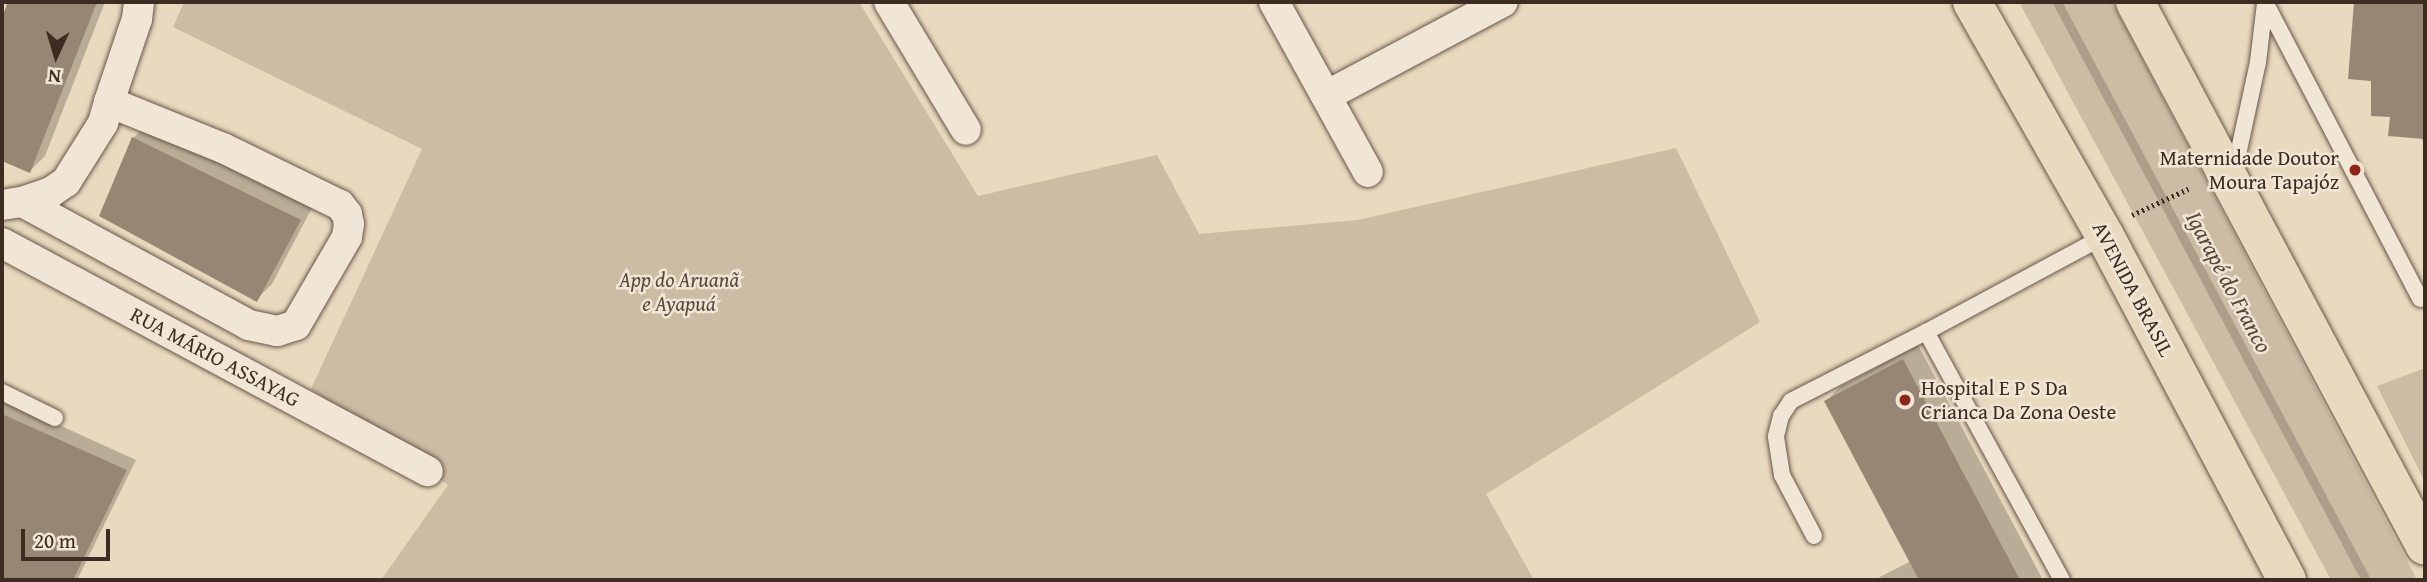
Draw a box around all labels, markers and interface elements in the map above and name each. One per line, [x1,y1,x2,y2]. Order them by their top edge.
north arrow [21,21,91,91]
text: N [47,63,62,91]
place label: Maternidade Doutor Moura Tapajóz [2160,145,2339,195]
marker: Maternidade Doutor Moura Tapajóz [2345,160,2365,180]
water label: Igarapé do Franco [2180,207,2278,357]
street label: AVENIDA BRASIL [2087,217,2179,361]
park label: App do Aruanã e Ayapuá [619,267,739,317]
street label: RUA MÁRIO ASSAYAG [126,302,304,412]
place label: Hospital E P S Da Crianca Da Zona Oeste [1921,375,2116,425]
marker: Hospital E P S Da Crianca Da Zona Oeste [1895,390,1915,410]
scale bar [24,516,114,560]
text: 20 m [34,525,76,556]

